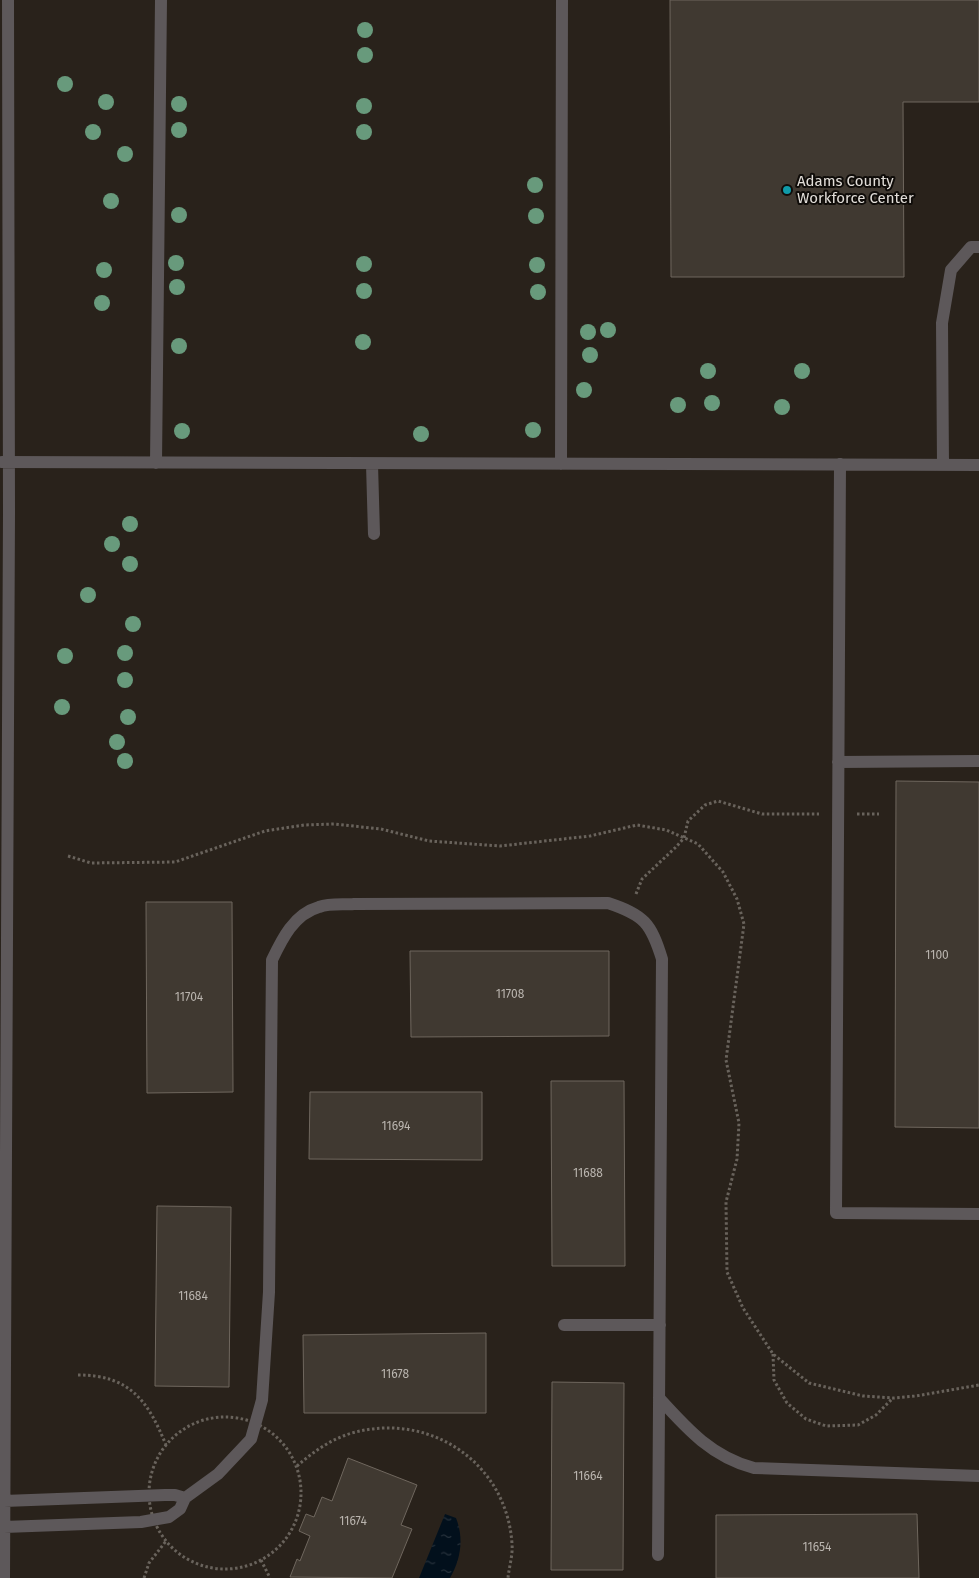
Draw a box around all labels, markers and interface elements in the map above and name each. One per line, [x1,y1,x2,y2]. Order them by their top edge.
place label: Adams County Workforce Center [797,172,914,207]
marker: Adams County Workforce Center [781,184,793,196]
house number: 1100 [925,948,949,962]
house number: 11708 [496,987,525,1001]
house number: 11704 [175,990,204,1004]
house number: 11694 [381,1119,411,1133]
house number: 11688 [573,1166,603,1180]
house number: 11684 [178,1289,208,1303]
house number: 11678 [381,1367,409,1381]
house number: 11664 [573,1469,603,1483]
house number: 11674 [339,1514,367,1528]
house number: 11654 [803,1540,832,1554]

